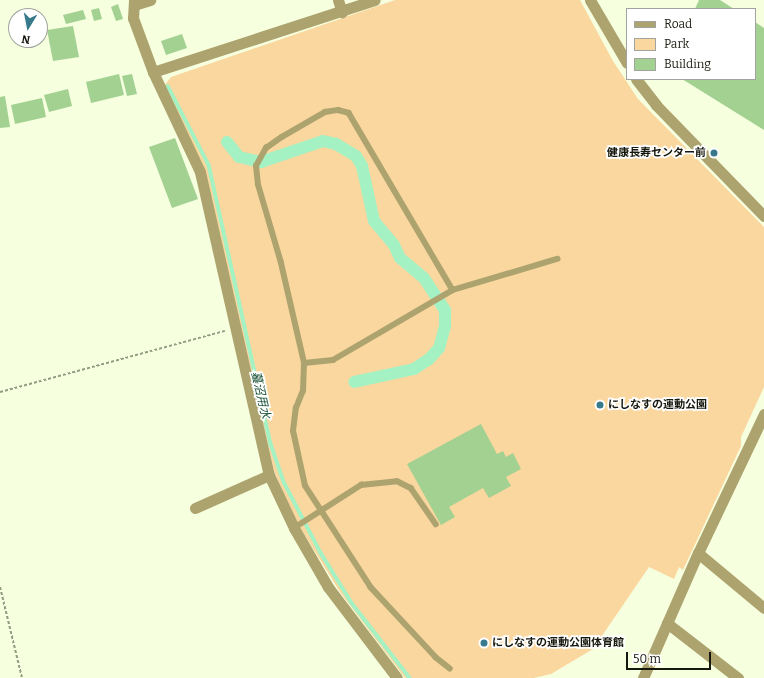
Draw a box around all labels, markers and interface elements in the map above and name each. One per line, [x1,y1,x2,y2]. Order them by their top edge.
north arrow [8,8,48,48]
legend [626,8,756,80]
text: Road [664,17,692,31]
text: N [21,32,31,46]
text: Park [664,37,689,51]
text: Building [664,57,711,71]
place label: 健康長寿センター前 [607,146,706,160]
marker: 健康長寿センター前 [709,148,719,158]
water label: 蟇沼用水 [248,370,272,420]
place label: にしなすの運動公園 [608,398,707,412]
marker: にしなすの運動公園 [595,400,605,410]
place label: にしなすの運動公園体育館 [492,636,624,650]
marker: にしなすの運動公園体育館 [479,638,489,648]
scale bar [628,644,713,670]
text: 50 m [633,652,661,666]

